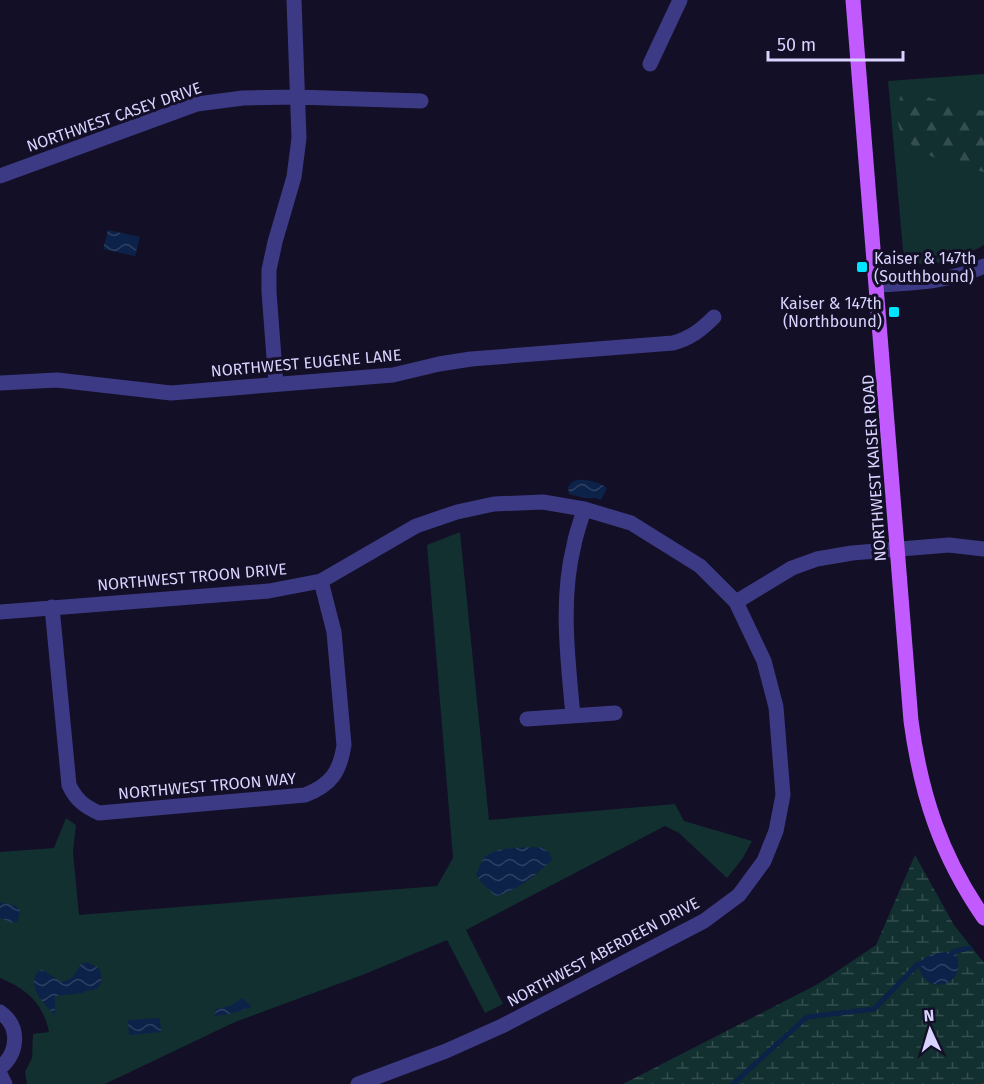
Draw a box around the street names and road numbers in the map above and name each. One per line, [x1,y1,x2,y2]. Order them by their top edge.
street label: NORTHWEST CASEY DRIVE [24,78,204,156]
street label: NORTHWEST EUGENE LANE [210,345,402,381]
street label: NORTHWEST KAISER ROAD [858,374,890,562]
street label: NORTHWEST TROON DRIVE [96,559,288,595]
street label: NORTHWEST TROON WAY [117,769,297,803]
street label: NORTHWEST ABERDEEN DRIVE [504,893,702,1011]

